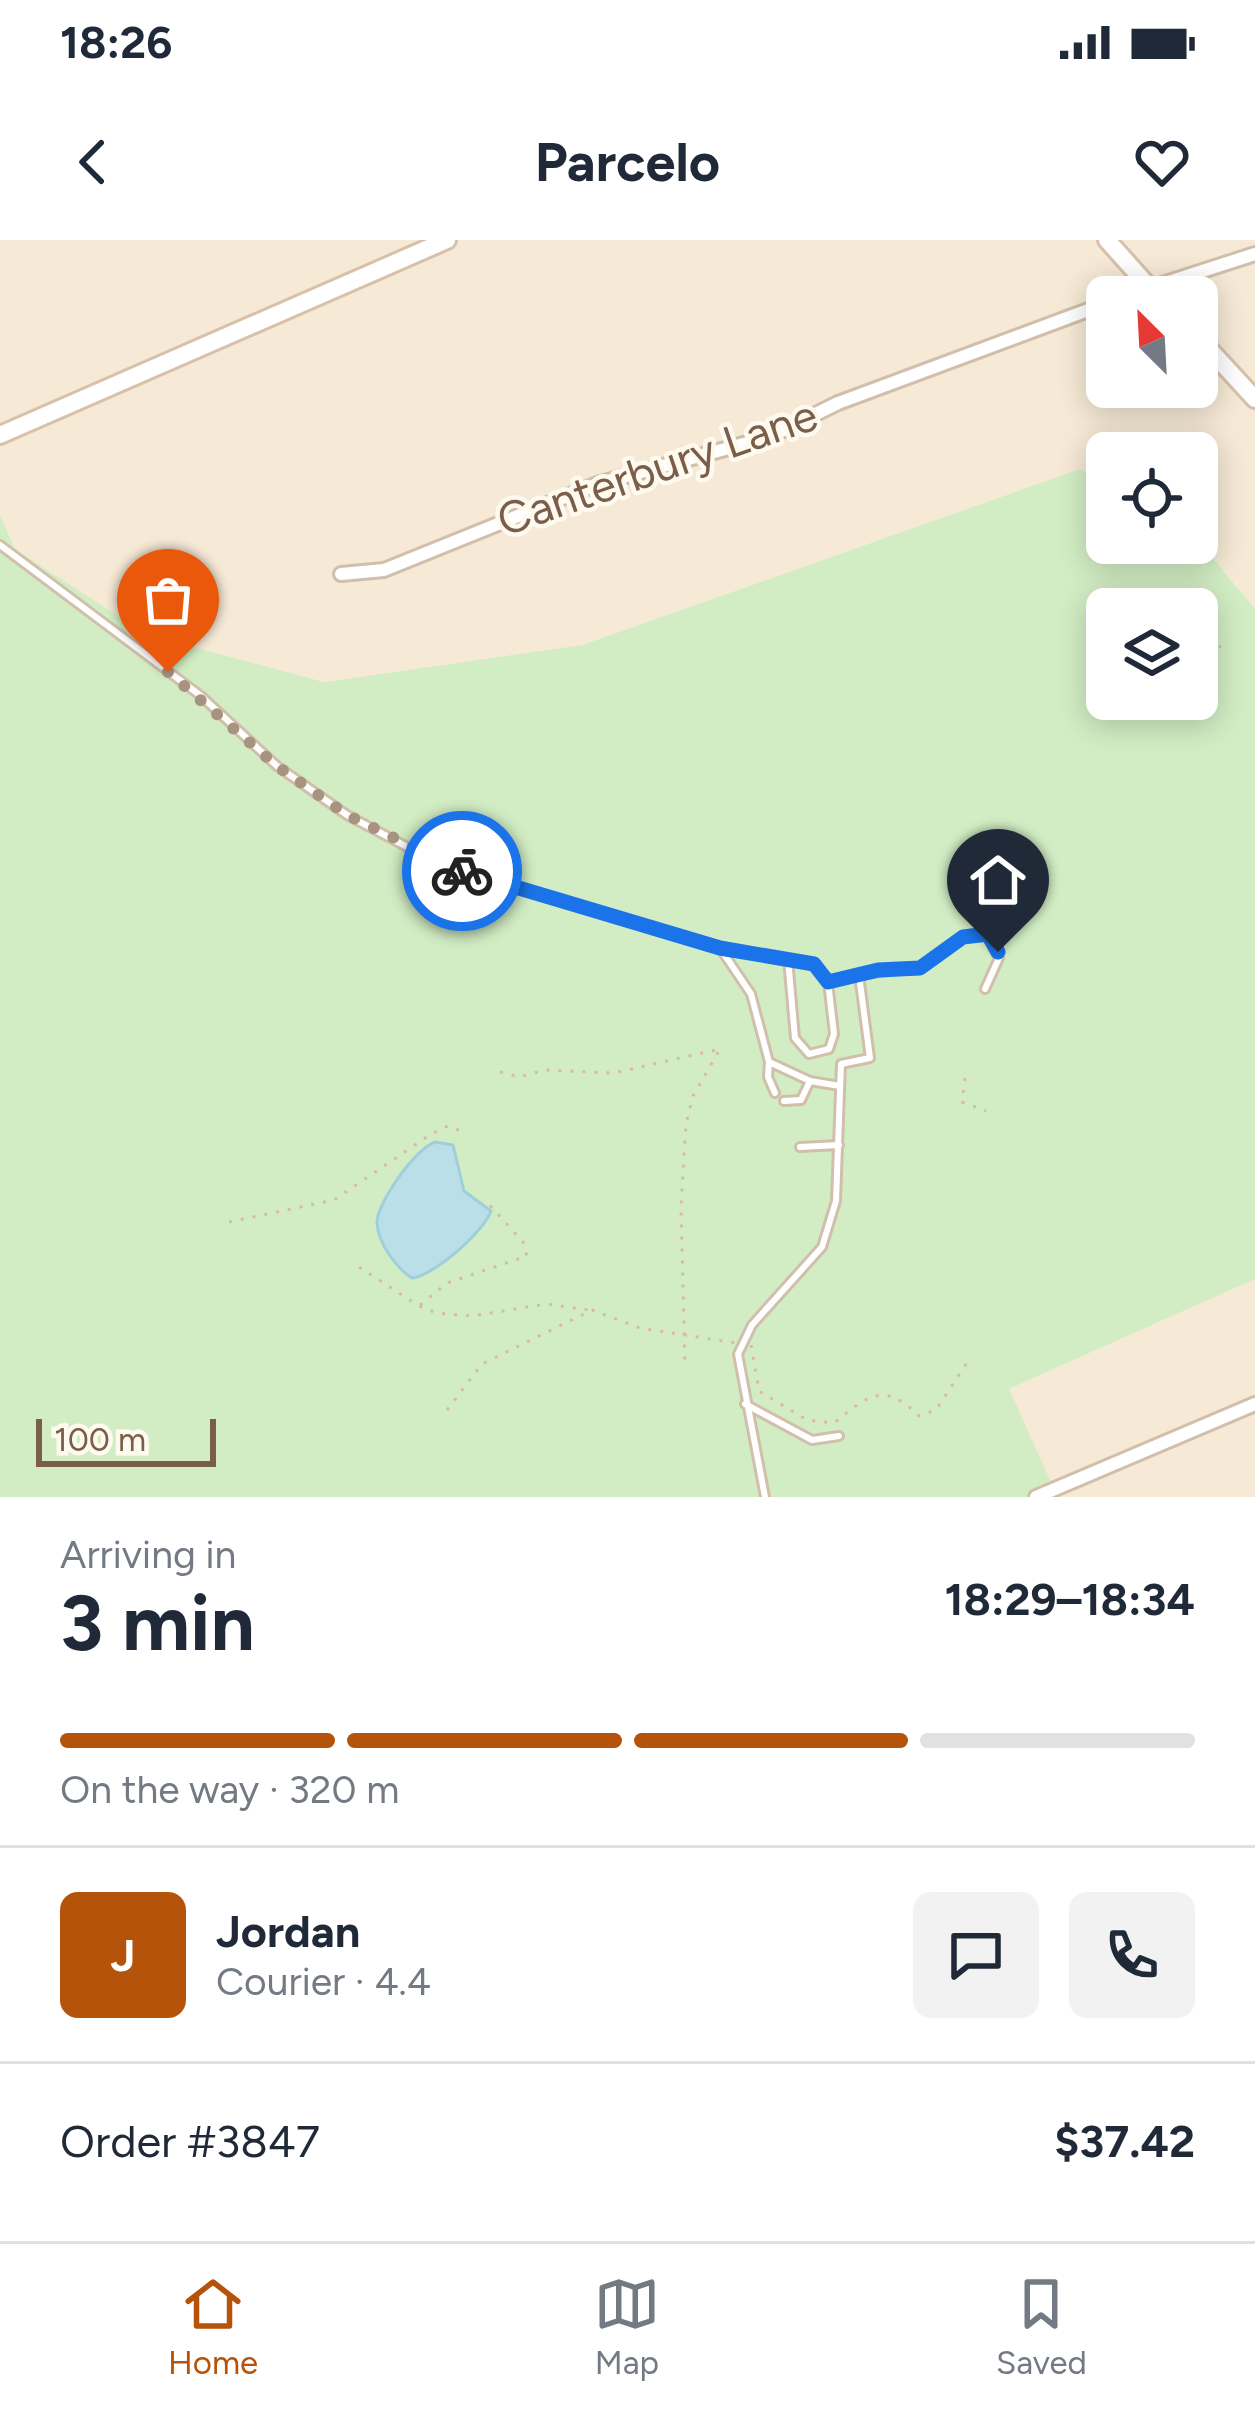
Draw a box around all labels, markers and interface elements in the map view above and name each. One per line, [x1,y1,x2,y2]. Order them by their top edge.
text: 18:26 [60,15,172,69]
icon: back [60,129,126,195]
icon: heart [1129,129,1195,195]
text: Parcelo [535,130,720,195]
north arrow [1086,276,1218,408]
map controls [1086,276,1218,720]
street label: Canterbury Lane [490,387,824,547]
button: locate [1086,432,1218,564]
pin [117,549,219,672]
icon: bag [135,567,201,633]
button: layers [1086,588,1218,720]
courier [402,811,522,931]
pin [947,829,1049,952]
icon: bike [429,838,495,904]
icon: home [965,847,1031,913]
scale bar [36,1413,216,1466]
text: 100 m [54,1420,146,1459]
text: Arriving in [60,1531,236,1578]
text: 18:29–18:34 [944,1572,1195,1626]
text: 3 min [60,1576,255,1670]
text: On the way · 320 m [60,1766,399,1813]
button: chat [913,1892,1039,2018]
button: phone [1069,1892,1195,2018]
text: Jordan [216,1904,360,1958]
text: J [111,1928,135,1982]
text: Courier · 4.4 [216,1958,431,2005]
text: Order #3847 [60,2114,320,2168]
text: $37.42 [1054,2114,1195,2168]
tab: Home [168,2271,258,2382]
tab: Map [594,2271,660,2382]
tab: Saved [996,2271,1087,2382]

